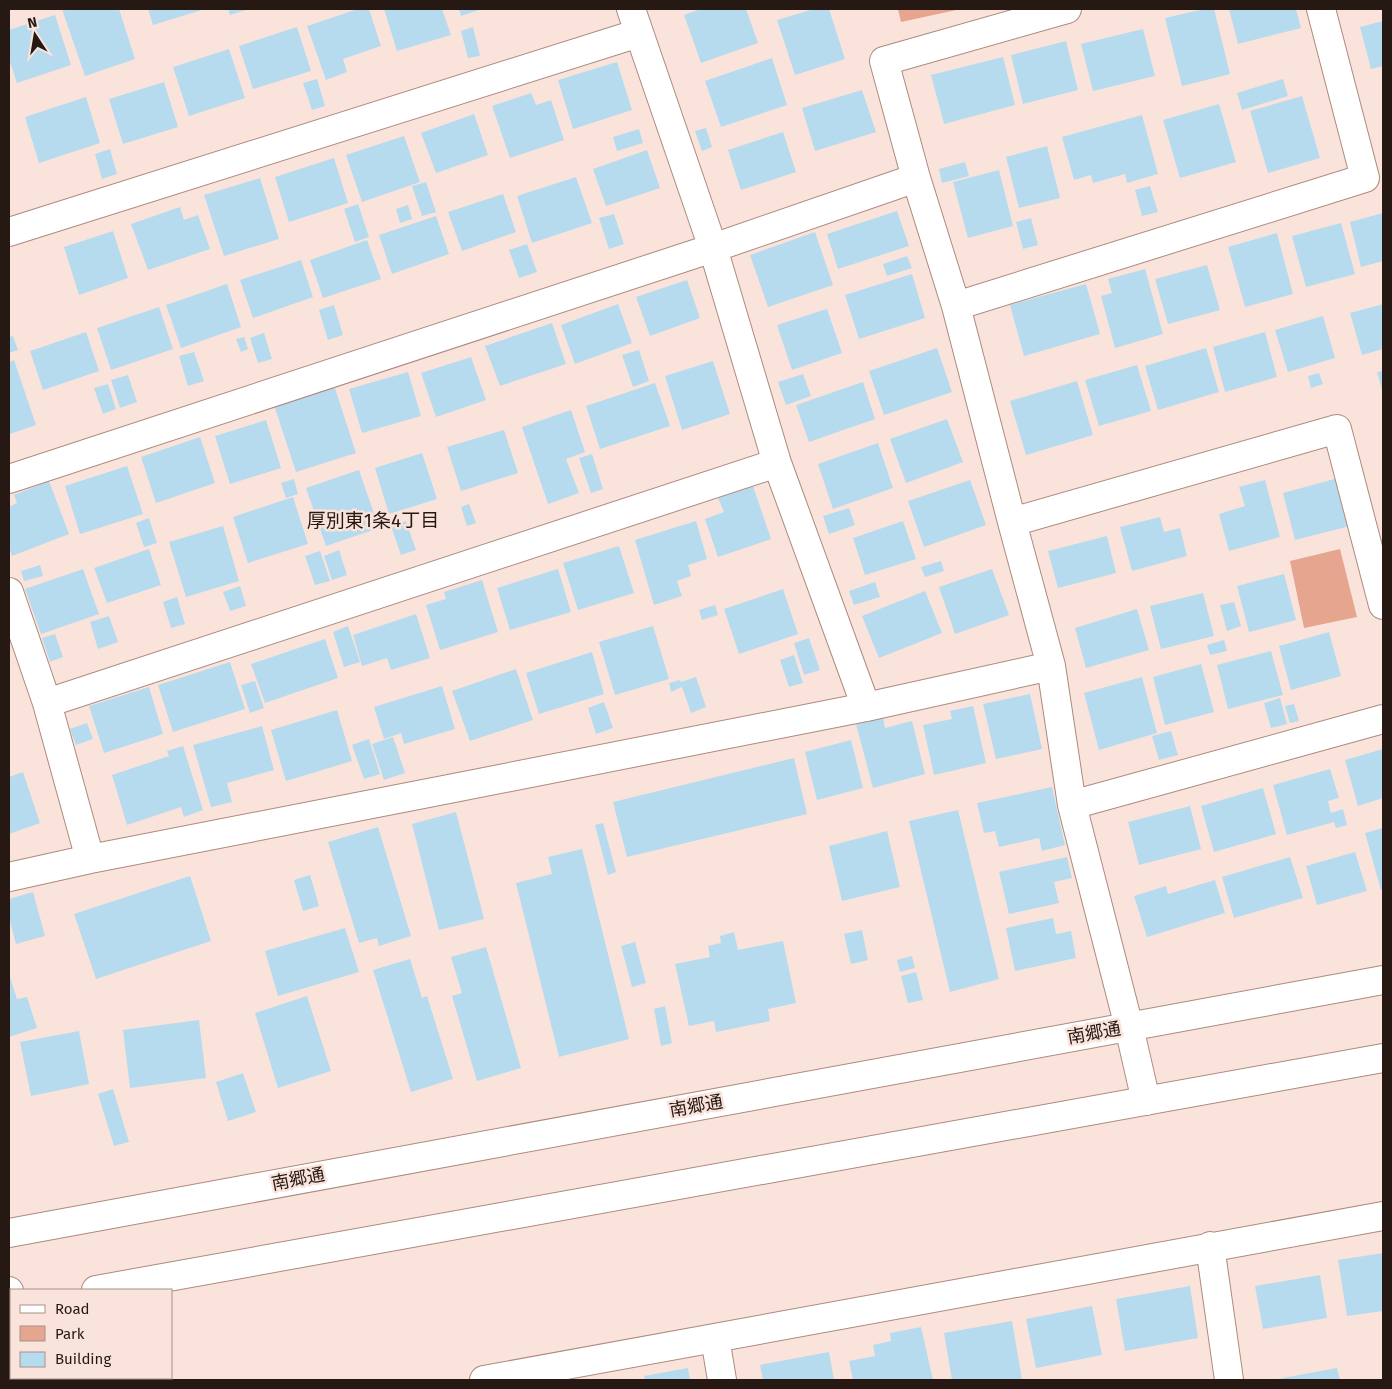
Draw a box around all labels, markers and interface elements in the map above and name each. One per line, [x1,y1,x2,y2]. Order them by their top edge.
north arrow [10,10,60,60]
text: N [26,13,39,32]
district label: 厚別東1条4丁目 [307,509,439,532]
street label: 南郷通 [1066,1017,1122,1049]
street label: 南郷通 [668,1090,724,1122]
street label: 南郷通 [269,1163,327,1195]
legend [10,1289,172,1379]
text: Road [55,1300,90,1318]
text: Park [55,1325,85,1343]
text: Building [55,1350,111,1368]

